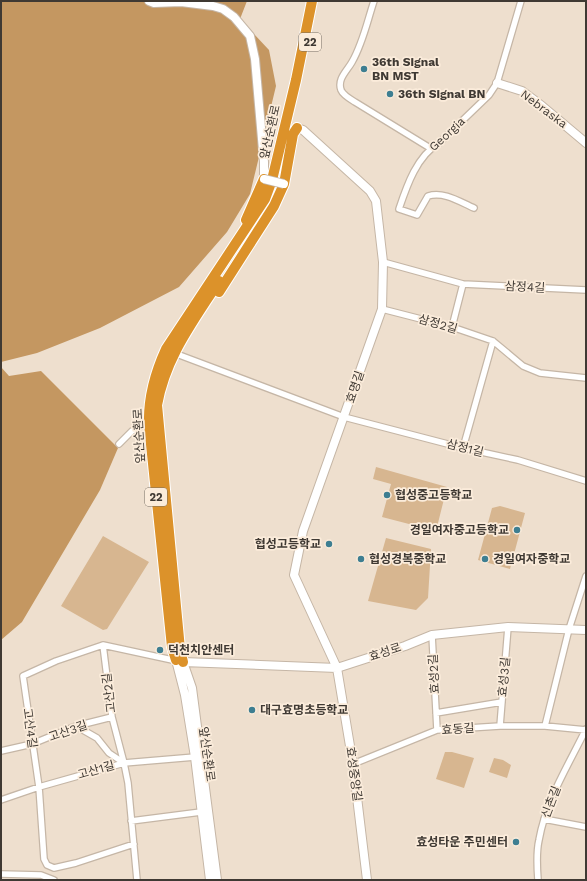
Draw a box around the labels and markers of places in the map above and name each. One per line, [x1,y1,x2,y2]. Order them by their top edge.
place label: 36th Signal BN MST [372,55,439,83]
marker: 36th Signal BN MST [359,64,369,74]
place label: 36th Signal BN [398,87,485,101]
marker: 36th Signal BN [385,89,395,99]
place label: 협성중고등학교 [395,488,472,502]
marker: 협성중고등학교 [382,490,392,500]
place label: 경일여자중고등학교 [410,523,509,537]
marker: 경일여자중고등학교 [512,525,522,535]
place label: 협성고등학교 [255,537,321,551]
marker: 협성고등학교 [324,539,334,549]
place label: 협성경복중학교 [369,552,446,566]
place label: 경일여자중학교 [493,552,570,566]
marker: 협성경복중학교 [356,554,366,564]
marker: 경일여자중학교 [480,554,490,564]
place label: 덕천치안센터 [168,643,234,657]
marker: 덕천치안센터 [155,645,165,655]
place label: 대구효명초등학교 [260,703,348,717]
marker: 대구효명초등학교 [247,705,257,715]
place label: 효성타운 주민센터 [416,835,508,849]
marker: 효성타운 주민센터 [511,837,521,847]

